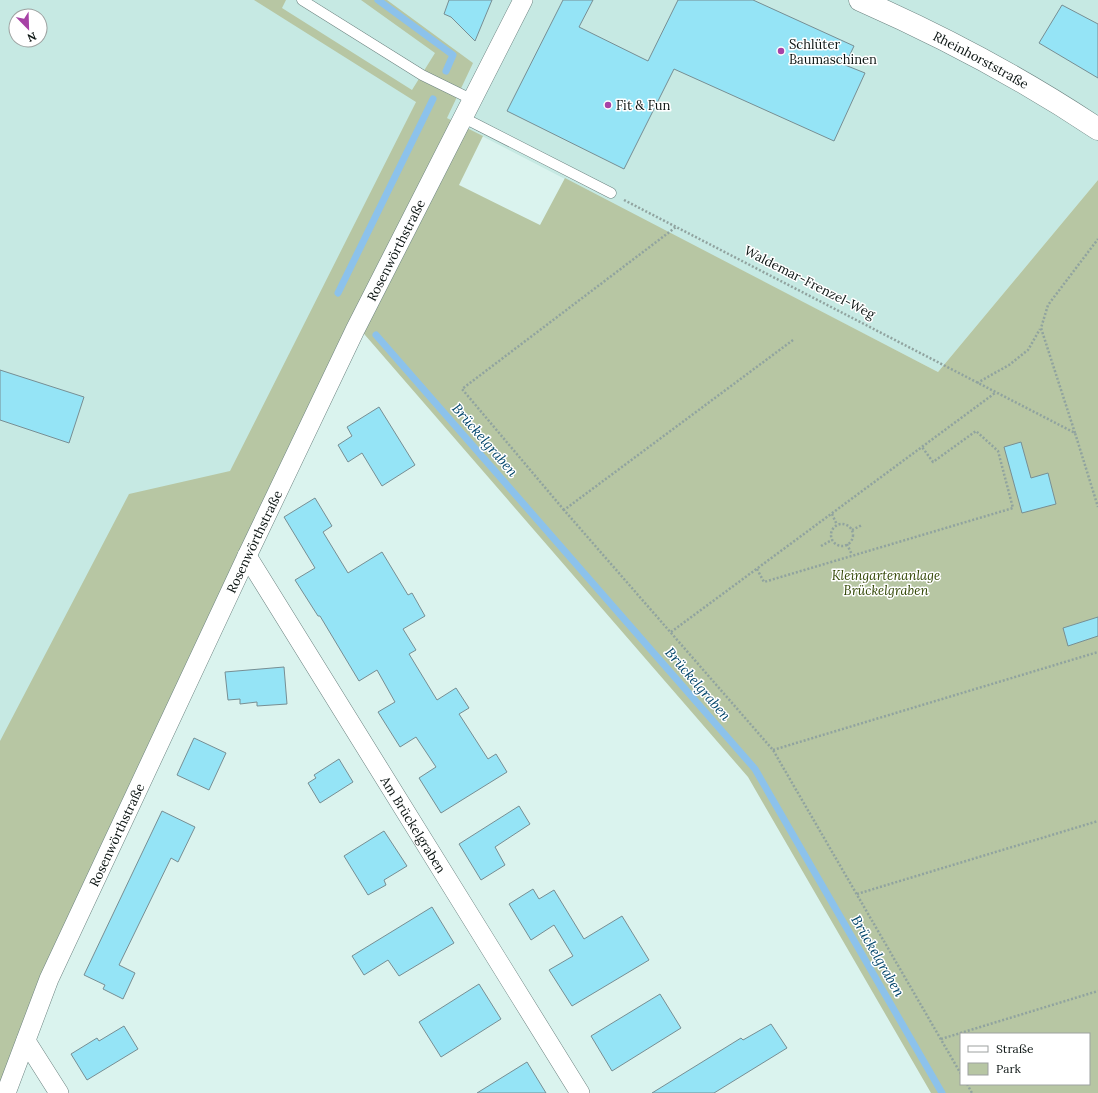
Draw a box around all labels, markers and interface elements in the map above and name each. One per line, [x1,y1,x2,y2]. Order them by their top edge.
north arrow [8,8,48,48]
street label: Rheinhorststraße [930,28,1032,93]
text: N [25,29,39,46]
place label: Schlüter Baumaschinen [789,36,877,68]
marker: Schlüter Baumaschinen [776,46,786,56]
place label: Fit & Fun [616,97,671,114]
marker: Fit & Fun [603,100,613,110]
street label: Rosenwörthstraße [363,197,429,304]
street label: Waldemar-Frenzel-Weg [741,242,879,323]
water label: Brückelgraben [448,400,522,481]
street label: Rosenwörthstraße [223,487,286,596]
park label: Kleingartenanlage Brückelgraben [832,567,940,599]
water label: Brückelgraben [661,644,735,725]
street label: Am Brückelgraben [376,772,450,877]
street label: Rosenwörthstraße [85,781,148,889]
water label: Brückelgraben [847,912,909,1000]
legend [960,1033,1090,1085]
text: Straße [996,1041,1034,1056]
text: Park [996,1061,1022,1076]

